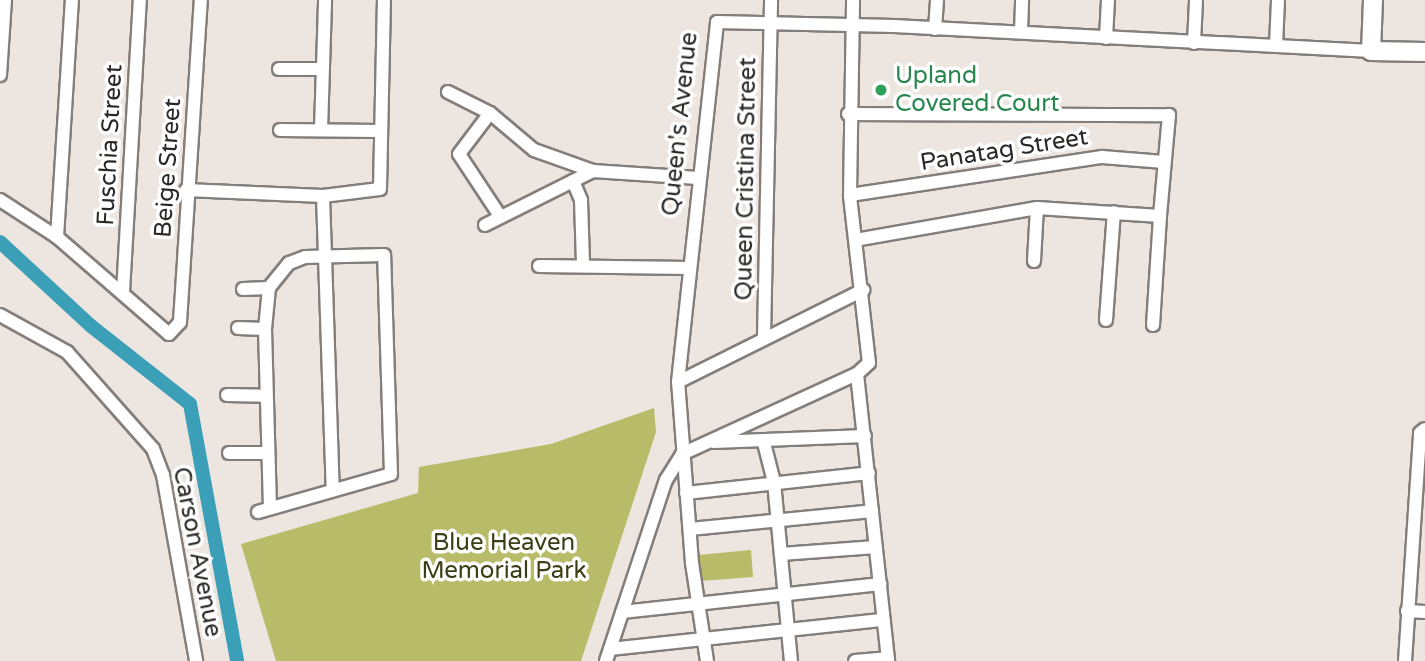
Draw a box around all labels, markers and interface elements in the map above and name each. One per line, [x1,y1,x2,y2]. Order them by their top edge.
street label: Queen's Avenue [656,31,704,217]
street label: Queen Cristina Street [729,57,763,301]
place label: Upland Covered Court [895,62,1060,118]
street label: Fuschia Street [91,64,129,226]
marker: Upland Covered Court [873,82,889,98]
street label: Beige Street [149,97,187,239]
street label: Panatag Street [918,123,1090,177]
street label: Carson Avenue [166,465,228,639]
park label: Blue Heaven Memorial Park [421,529,587,585]

